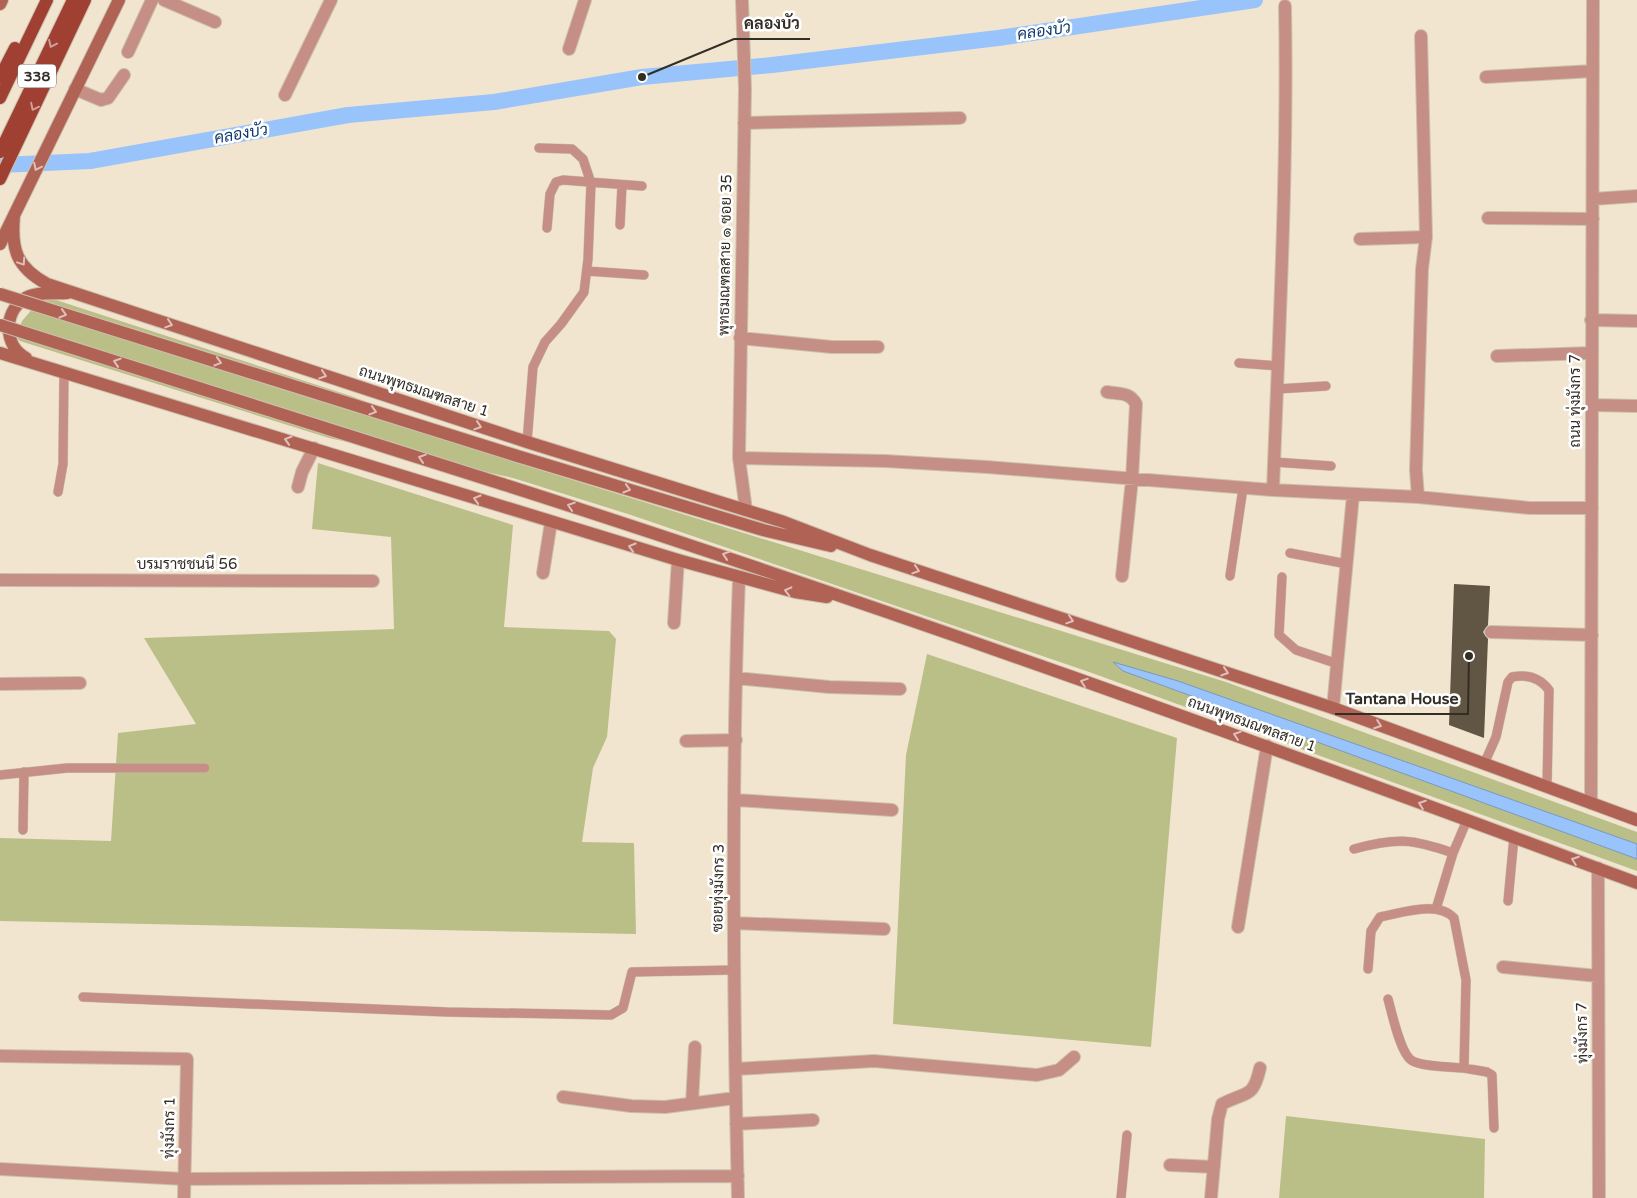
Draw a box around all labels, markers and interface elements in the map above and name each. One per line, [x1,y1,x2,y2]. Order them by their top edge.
callout: คลองบัว [734,8,810,39]
text: คลองบัว [744,13,800,34]
water label: คลองบัว [1016,16,1072,45]
one-way arrow [48,39,59,48]
road number: 338 [18,64,56,88]
one-way arrow [30,102,40,111]
water label: คลองบัว [212,118,269,149]
one-way arrow [33,162,43,171]
street label: พุทธมณฑลสาย ๑ ซอย 35 [715,174,737,336]
one-way arrow [16,257,25,266]
one-way arrow [59,308,67,318]
one-way arrow [165,318,173,328]
street label: ถนน ทุ่งมังกร 7 [1565,354,1586,448]
one-way arrow [214,357,222,367]
one-way arrow [113,358,122,368]
street label: ถนนพุทธมณฑลสาย 1 [356,362,491,422]
one-way arrow [319,369,327,379]
one-way arrow [369,405,377,415]
one-way arrow [473,420,481,430]
one-way arrow [284,436,293,446]
one-way arrow [419,454,427,464]
one-way arrow [623,484,631,494]
one-way arrow [473,494,481,504]
one-way arrow [567,501,576,511]
one-way arrow [628,542,637,552]
one-way arrow [722,551,730,561]
street label: บรมราชชนนี 56 [137,554,237,573]
one-way arrow [911,564,920,574]
one-way arrow [784,586,793,597]
one-way arrow [1066,615,1074,625]
one-way arrow [1220,666,1228,676]
one-way arrow [1080,678,1088,688]
callout: Tantana House [1335,683,1468,714]
text: Tantana House [1344,689,1459,709]
street label: ถนนพุทธมณฑลสาย 1 [1185,692,1319,758]
one-way arrow [1373,719,1382,729]
one-way arrow [1233,731,1242,741]
one-way arrow [1419,800,1427,810]
street label: ซอยทุ่งมังกร 3 [707,844,730,932]
one-way arrow [1571,856,1580,866]
street label: ทุ่งมังกร 7 [1571,1002,1594,1064]
street label: ทุ่งมังกร 1 [158,1097,181,1159]

